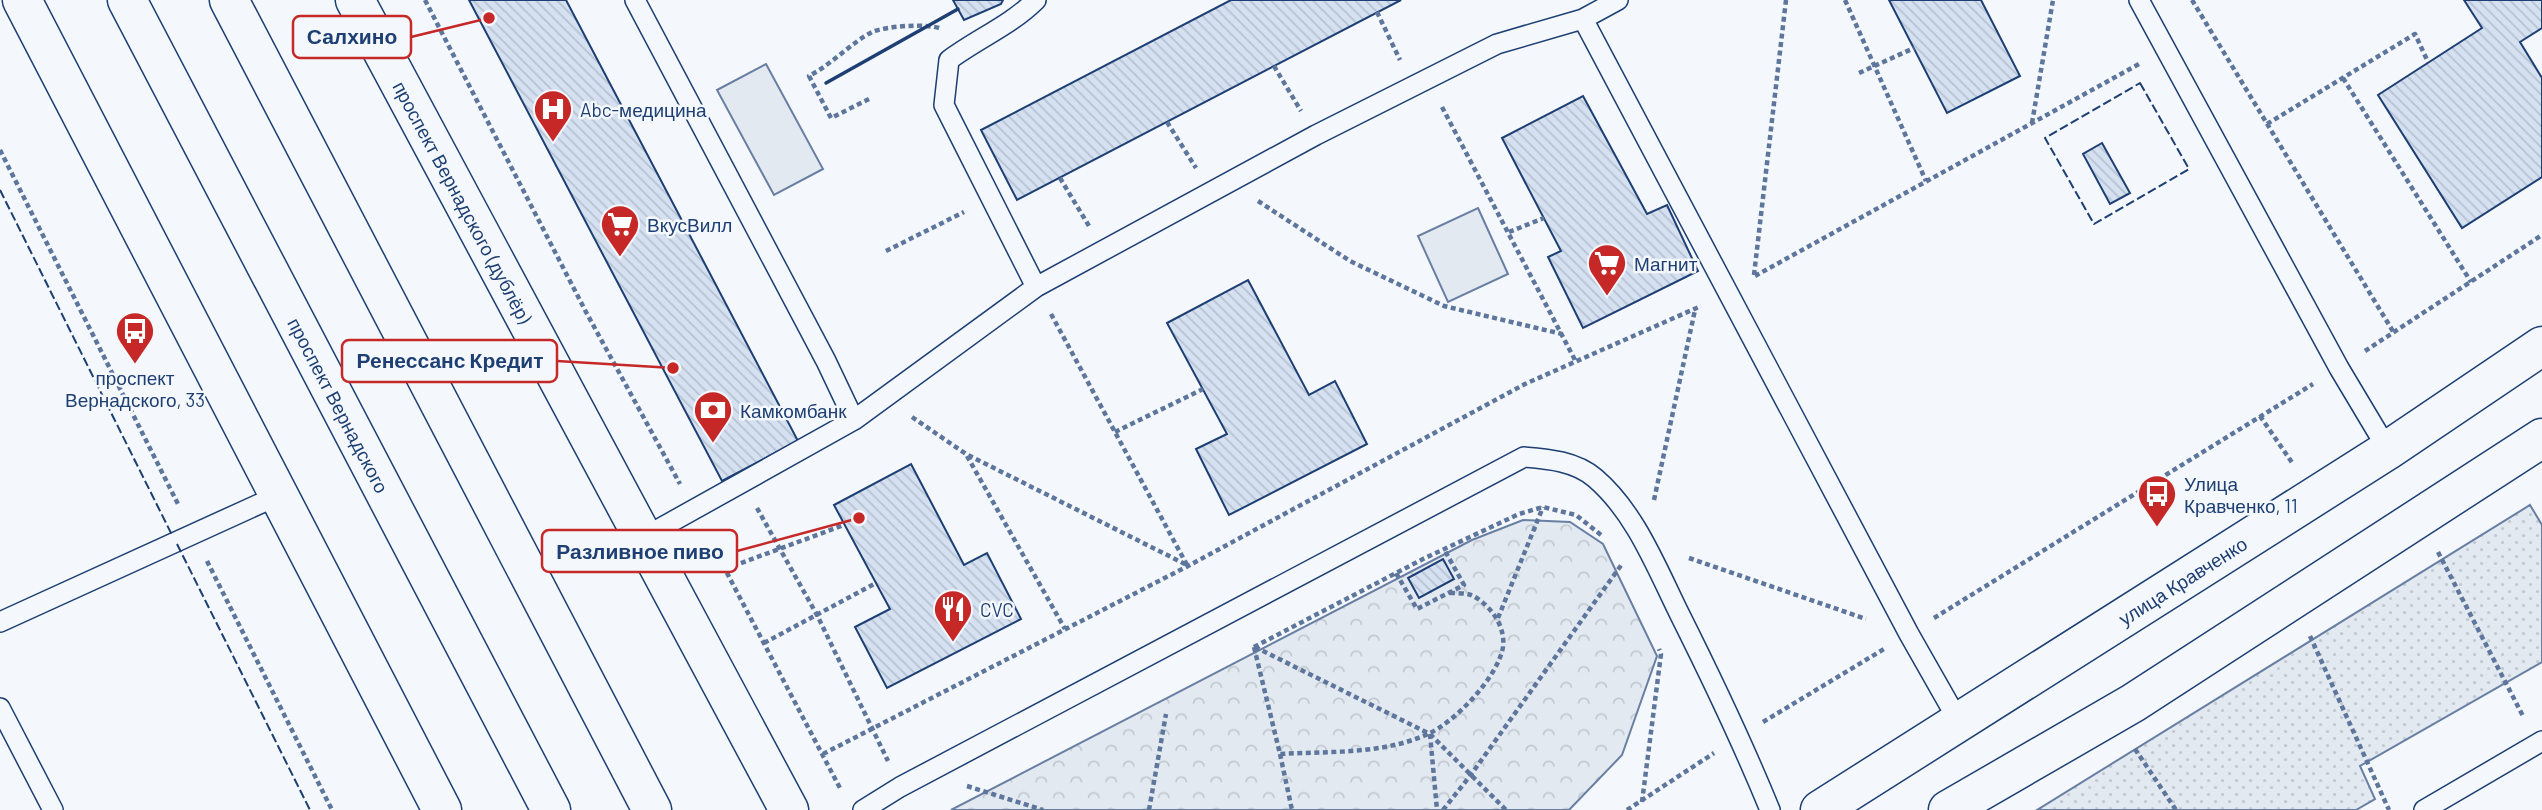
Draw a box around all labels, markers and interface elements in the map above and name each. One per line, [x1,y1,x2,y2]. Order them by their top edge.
callout: Салхино [293,16,411,58]
text: Салхино [307,23,397,48]
street label: проспект Вернадского (дублёр) [389,77,538,328]
hospital icon: Abc-медицина [532,88,574,143]
place label: Abc-медицина [580,98,707,121]
supermarket icon: ВкусВилл [599,203,641,258]
place label: ВкусВилл [647,213,732,236]
supermarket icon: Магнит [1586,242,1628,297]
place label: Магнит [1634,252,1698,275]
bus stop icon: проспект Вернадского, 33 [114,310,156,365]
street label: проспект Вернадского [284,313,394,496]
callout: Ренессанс Кредит [342,340,557,382]
text: Ренессанс Кредит [357,347,543,372]
place label: проспект Вернадского, 33 [65,366,205,411]
bank icon: Камкомбанк [692,389,734,444]
place label: Камкомбанк [740,399,847,422]
place label: Улица Кравченко, 11 [2184,472,2298,517]
bus stop icon: Улица Кравченко, 11 [2136,473,2178,528]
callout: Разливное пиво [542,530,737,572]
street label: улица Кравченко [2114,531,2251,630]
text: Разливное пиво [556,538,724,563]
restaurant icon: CVC [932,588,974,643]
place label: CVC [980,598,1014,621]

